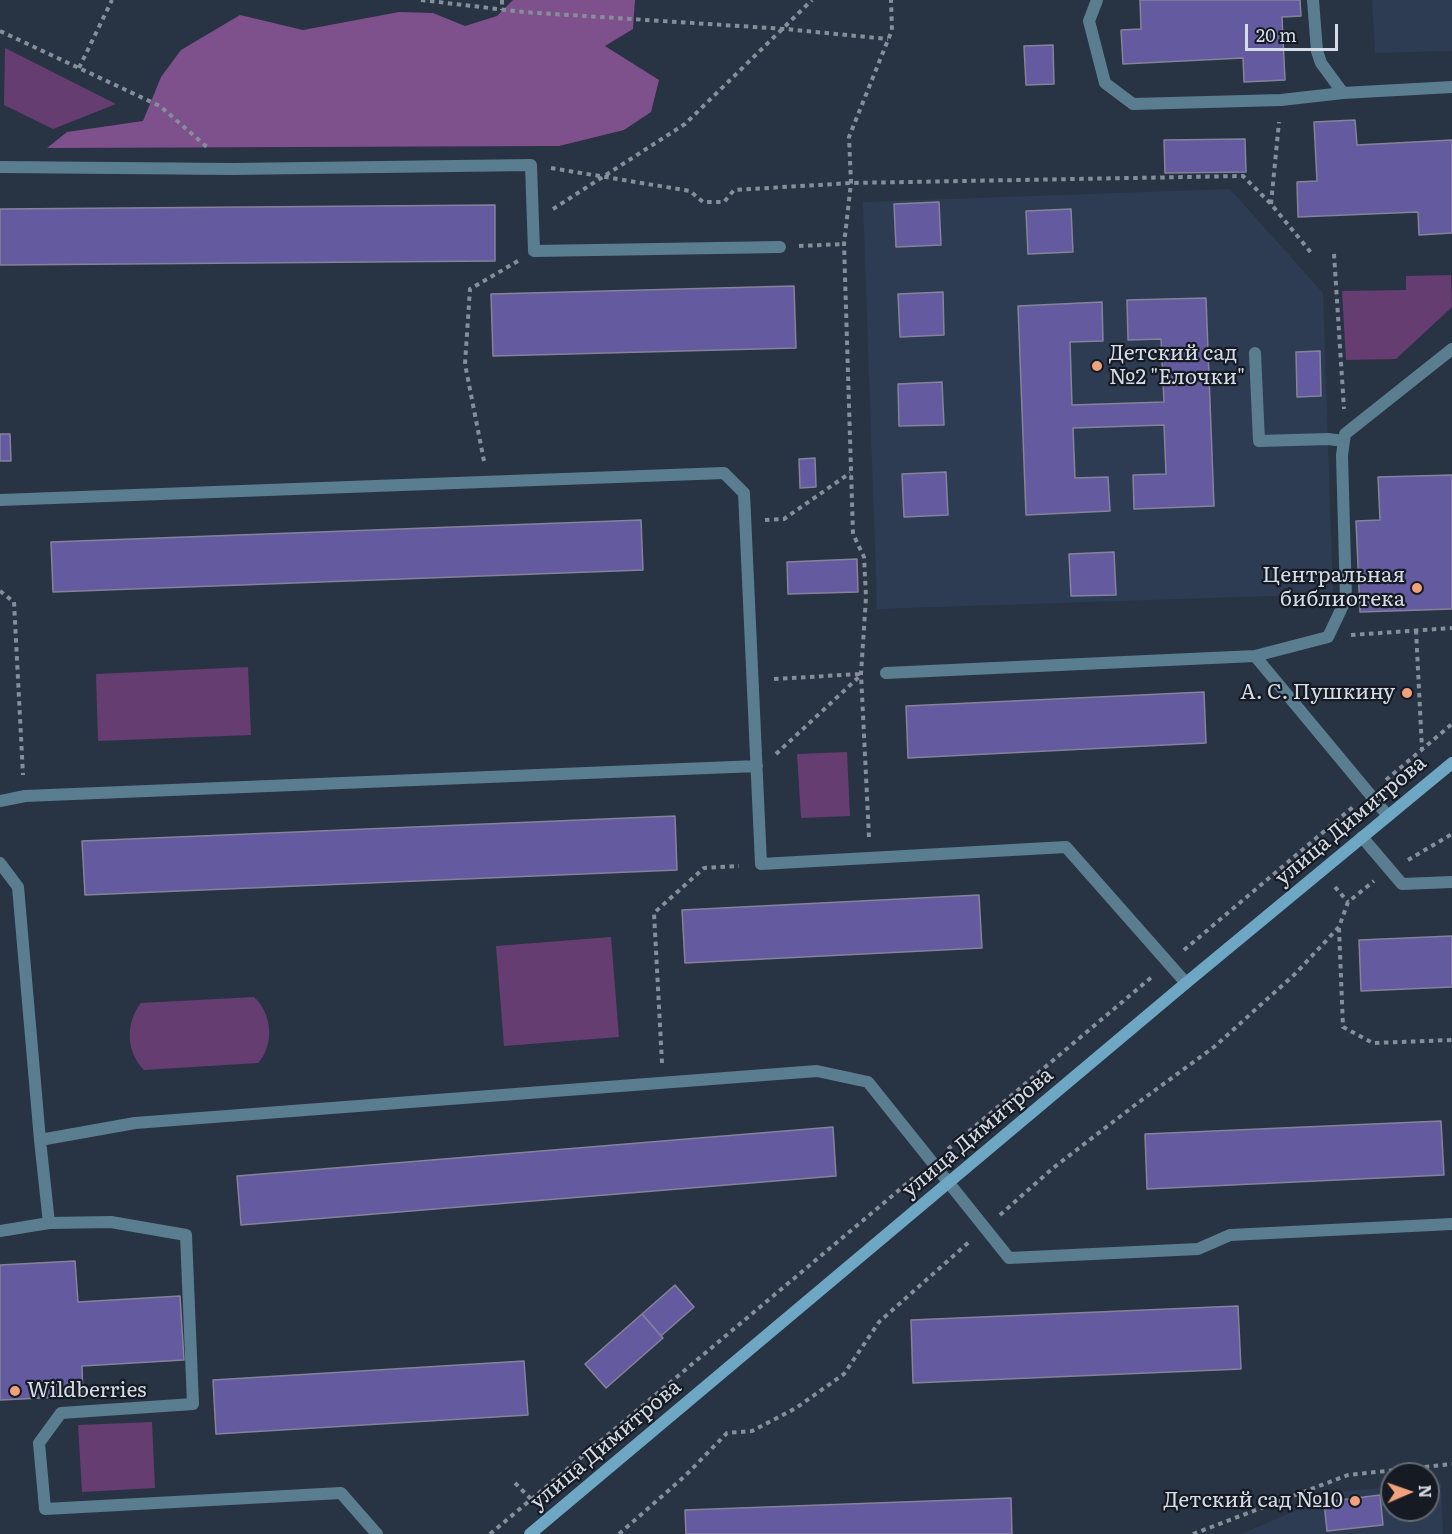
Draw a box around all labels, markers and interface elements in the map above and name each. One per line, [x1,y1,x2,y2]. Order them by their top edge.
scale bar [1248,12,1341,50]
text: 20 m [1256,21,1297,48]
place label: Детский сад №2 "Елочки" [1109,341,1245,391]
marker: Детский сад №2 "Елочки" [1090,359,1104,373]
place label: Центральная библиотека [1262,563,1405,613]
marker: Центральная библиотека [1410,581,1424,595]
place label: А. С. Пушкину [1240,680,1395,706]
marker: А. С. Пушкину [1400,686,1414,700]
street label: улица Димитрова [1270,751,1432,891]
street label: улица Димитрова [897,1063,1059,1203]
street label: улица Димитрова [525,1375,687,1515]
place label: Wildberries [27,1378,147,1404]
marker: Wildberries [8,1384,22,1398]
north arrow [1380,1462,1440,1522]
text: N [1414,1484,1438,1499]
place label: Детский сад №10 [1163,1488,1343,1514]
marker: Детский сад №10 [1348,1494,1362,1508]

